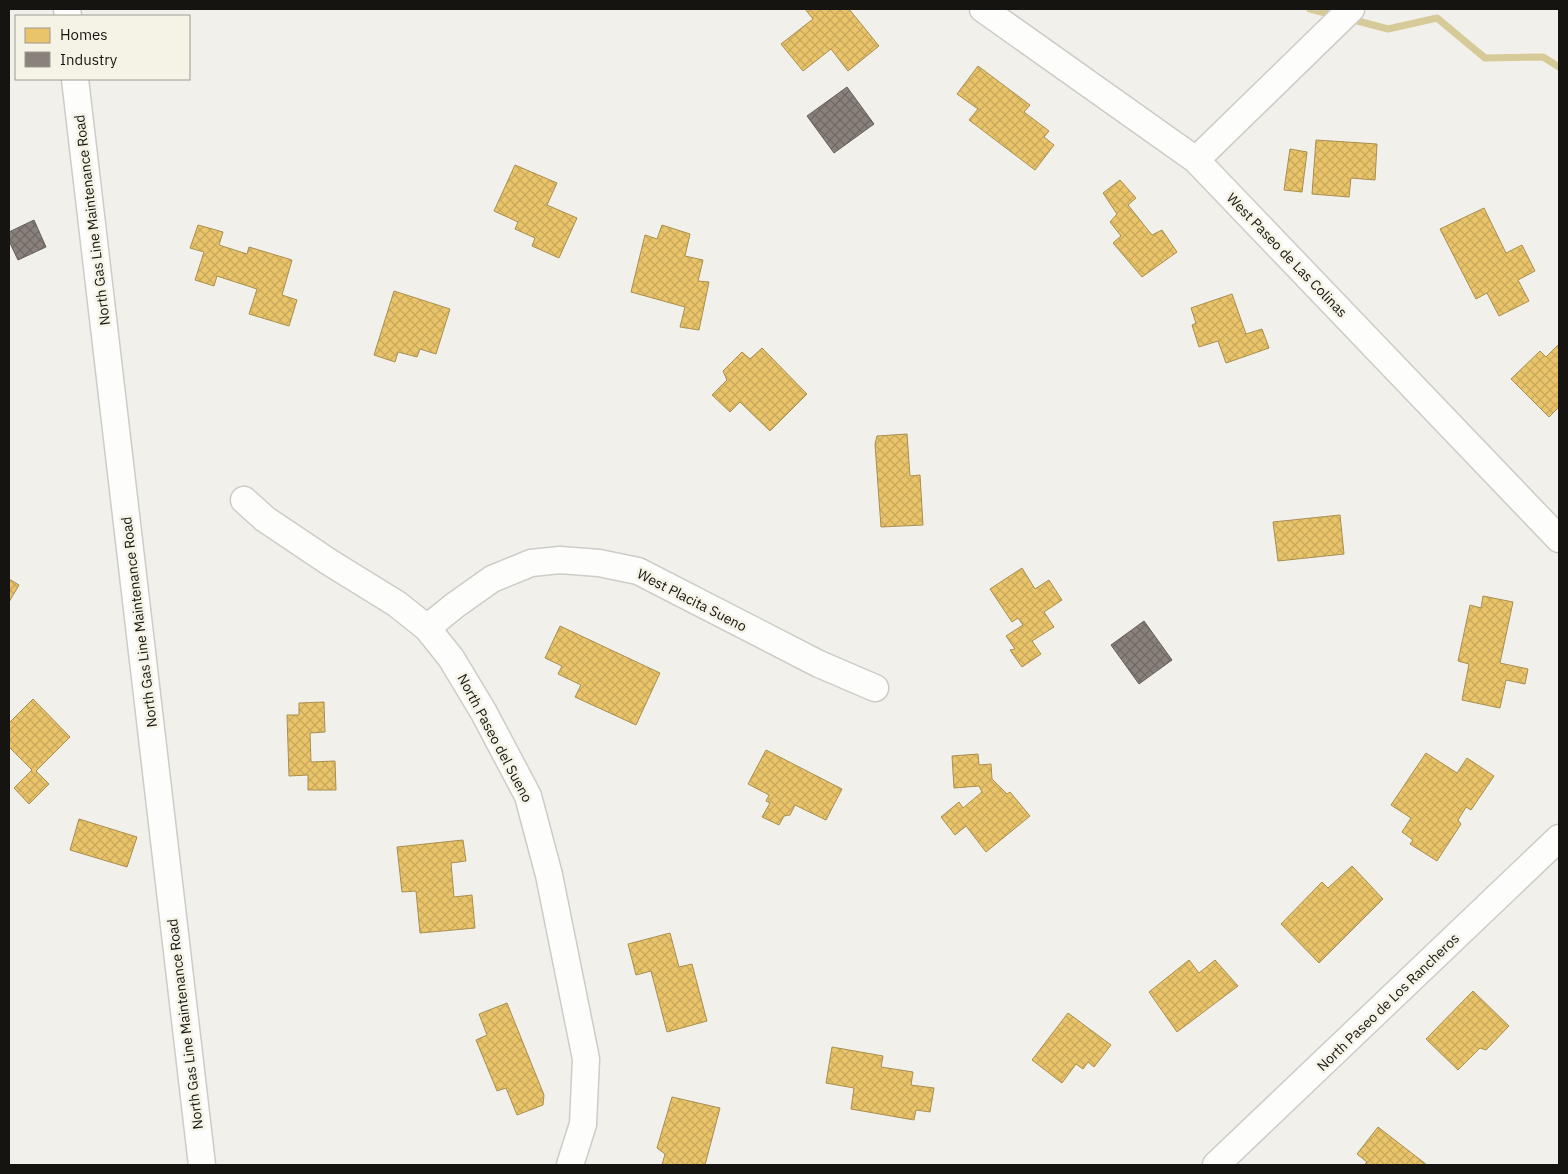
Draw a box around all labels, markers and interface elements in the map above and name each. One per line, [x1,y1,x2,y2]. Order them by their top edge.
legend [15,15,190,80]
text: Homes [60,25,108,44]
text: Industry [60,50,118,69]
street label: North Gas Line Maintenance Road [70,114,114,326]
street label: West Paseo de Las Colinas [1223,189,1351,321]
street label: North Gas Line Maintenance Road [117,516,161,728]
street label: West Placita Sueno [634,565,750,635]
street label: North Paseo del Sueno [453,671,537,806]
street label: North Gas Line Maintenance Road [163,918,207,1130]
street label: North Paseo de Los Rancheros [1313,929,1463,1075]

